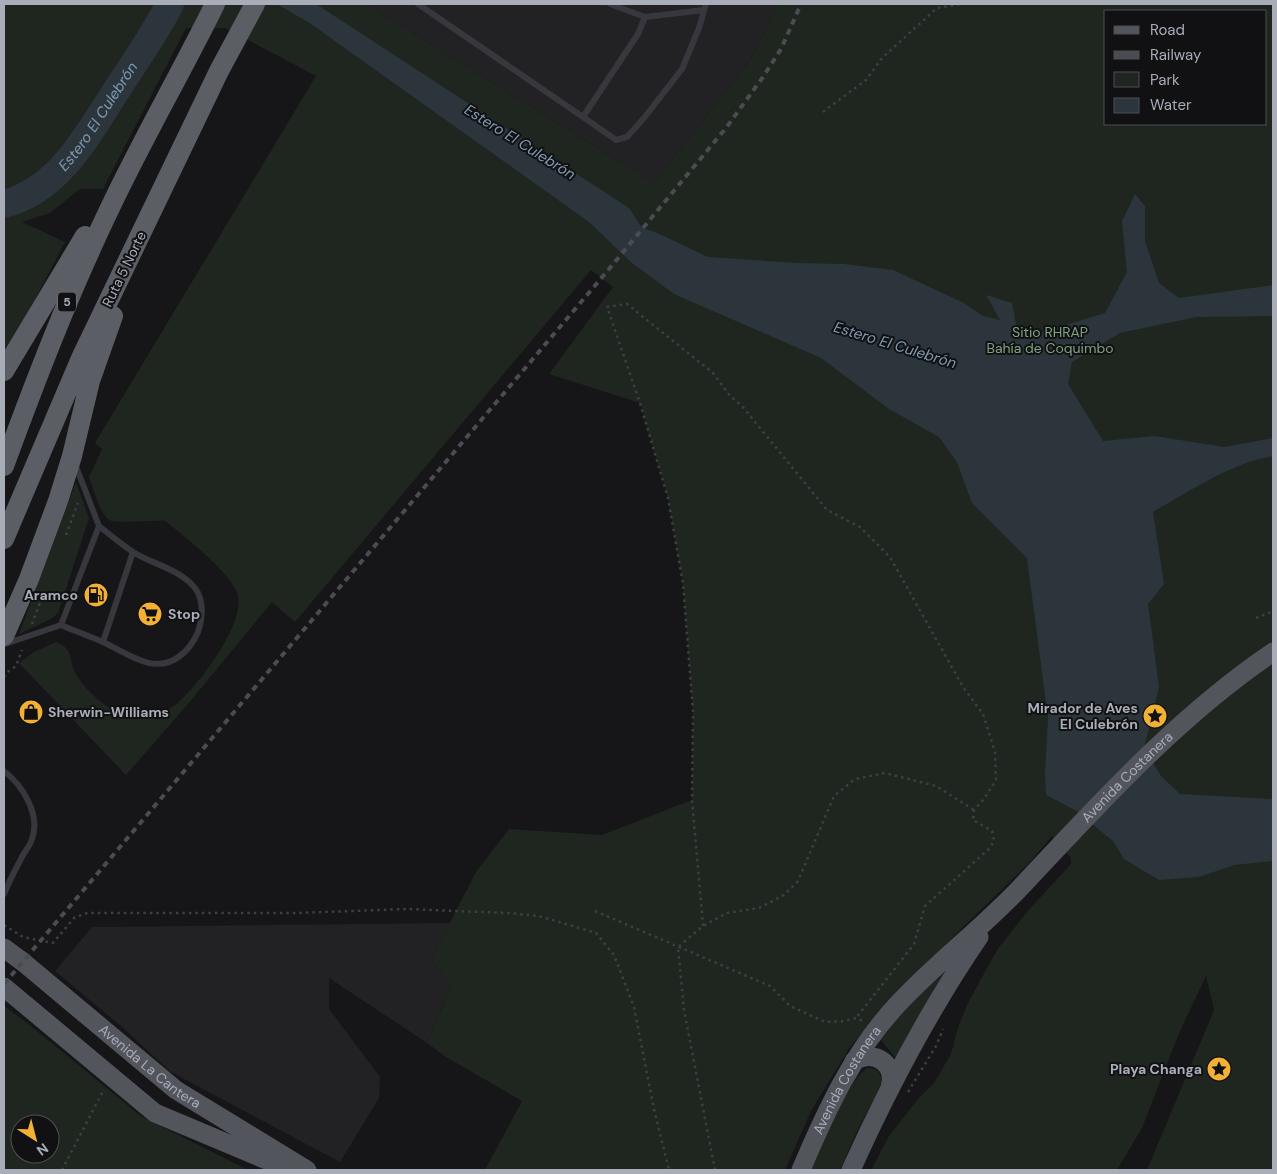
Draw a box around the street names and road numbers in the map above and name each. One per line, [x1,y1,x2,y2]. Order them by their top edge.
street label: Ruta 5 Norte [98,228,150,310]
road number: 5 [58,292,76,312]
street label: Avenida Costanera [1077,727,1177,826]
street label: Avenida La Cantera [95,1020,204,1112]
street label: Avenida Costanera [809,1022,885,1137]

